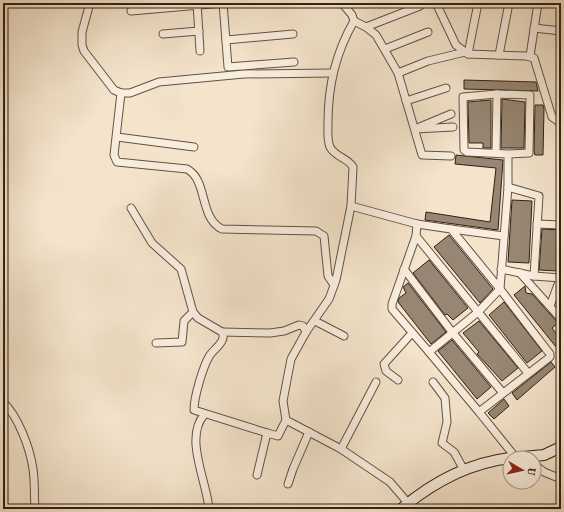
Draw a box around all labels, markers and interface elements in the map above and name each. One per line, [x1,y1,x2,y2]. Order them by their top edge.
north arrow [502,450,542,490]
text: U [522,466,538,477]

